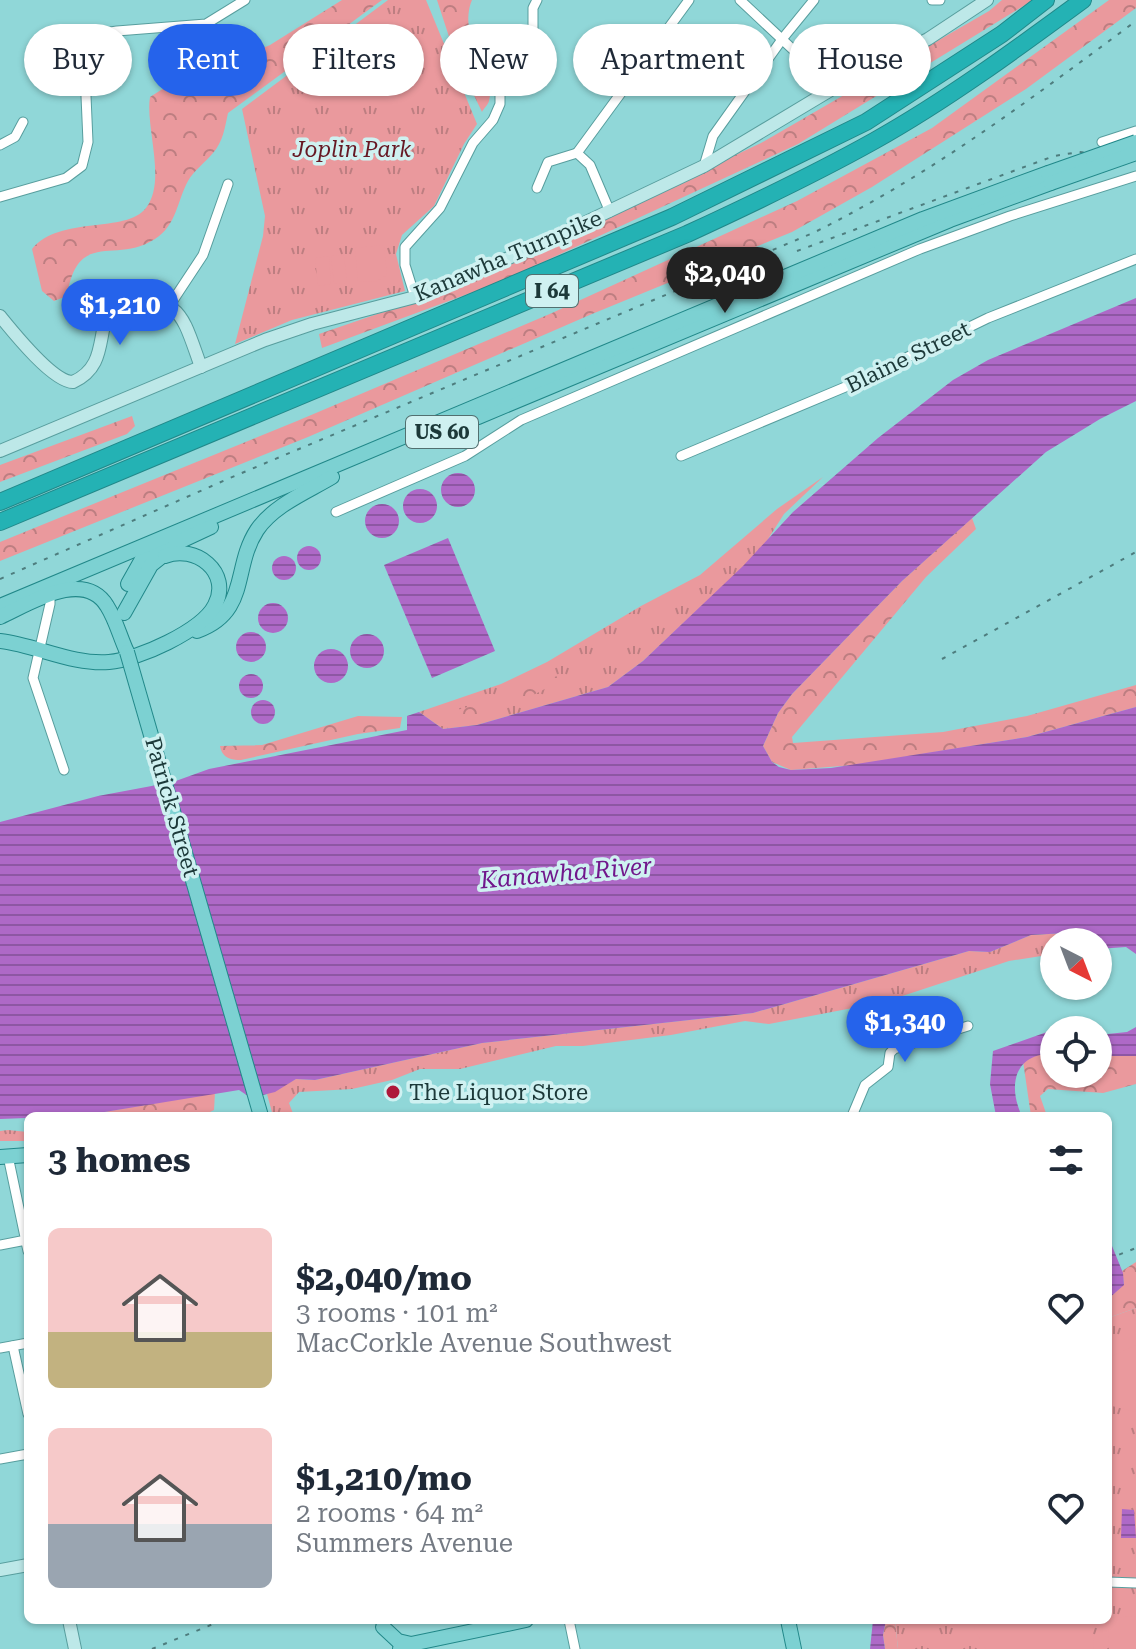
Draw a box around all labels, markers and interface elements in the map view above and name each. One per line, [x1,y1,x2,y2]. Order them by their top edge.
chip: Buy [24,24,132,96]
chip: Rent [148,24,267,96]
chip: Filters [283,24,424,96]
chip: New [440,24,557,96]
chip: Apartment [573,24,773,96]
chip: House [789,24,931,96]
park label: Joplin Park [292,137,411,162]
street label: Kanawha Turnpike [410,205,606,307]
pin: $2,040 [660,247,790,315]
text: $2,040 [684,258,766,288]
road number: I 64 [526,275,578,307]
pin: $1,210 [55,279,185,347]
text: $1,210 [79,290,161,320]
street label: Blaine Street [842,316,974,398]
road number: US 60 [406,416,478,448]
street label: Patrick Street [140,734,204,880]
water label: Kanawha River [478,852,653,895]
north arrow [1040,928,1112,1000]
map controls [1040,928,1112,1088]
pin: $1,340 [840,996,970,1064]
text: $1,340 [864,1007,946,1037]
button: locate [1040,1016,1112,1088]
place label: The Liquor Store [409,1080,588,1105]
marker: The Liquor Store [384,1083,402,1101]
icon: filters [1044,1138,1088,1182]
text: 3 homes [48,1140,191,1180]
text: $2,040/mo [296,1258,472,1298]
icon: home [112,1260,208,1356]
icon: heart [1044,1286,1088,1330]
text: 3 rooms · 101 m² [296,1298,498,1328]
text: MacCorkle Avenue Southwest [296,1328,672,1358]
text: $1,210/mo [296,1458,472,1498]
icon: home [112,1460,208,1556]
icon: heart [1044,1486,1088,1530]
text: 2 rooms · 64 m² [296,1498,483,1528]
text: Summers Avenue [296,1528,513,1558]

